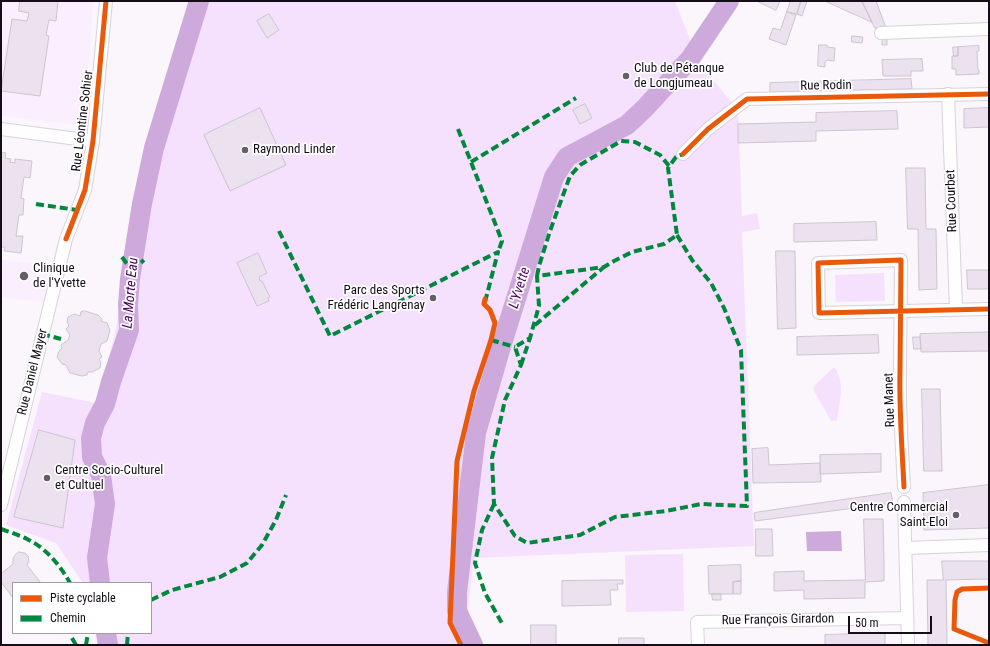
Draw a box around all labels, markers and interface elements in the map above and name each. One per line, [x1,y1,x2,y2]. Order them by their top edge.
place label: Club de Pétanque de Longjumeau [634,61,724,92]
street label: Rue Léontine Sohier [69,69,97,173]
marker: Club de Pétanque de Longjumeau [621,71,631,81]
street label: Rue Rodin [800,78,852,94]
place label: Raymond Linder [253,142,335,158]
marker: Raymond Linder [240,145,250,155]
street label: Rue Courbet [943,169,961,233]
water label: La Morte Eau [120,257,142,329]
place label: Clinique de l'Yvette [33,261,86,292]
water label: L'Yvette [506,265,534,311]
marker: Clinique de l'Yvette [18,270,30,282]
place label: Parc des Sports Frédéric Langrenay [328,283,425,314]
marker: Parc des Sports Frédéric Langrenay [428,293,438,303]
street label: Rue Daniel Mayer [15,327,51,417]
street label: Rue Manet [881,372,899,428]
place label: Centre Socio-Culturel et Cultuel [55,463,163,494]
marker: Centre Socio-Culturel et Cultuel [42,473,52,483]
place label: Centre Commercial Saint-Eloi [850,500,948,531]
marker: Centre Commercial Saint-Eloi [951,510,961,520]
legend [12,582,152,634]
text: Piste cyclable [50,591,116,605]
scale bar [850,608,934,634]
text: Chemin [50,611,86,625]
street label: Rue François Girardon [722,611,834,629]
text: 50 m [855,616,879,630]

